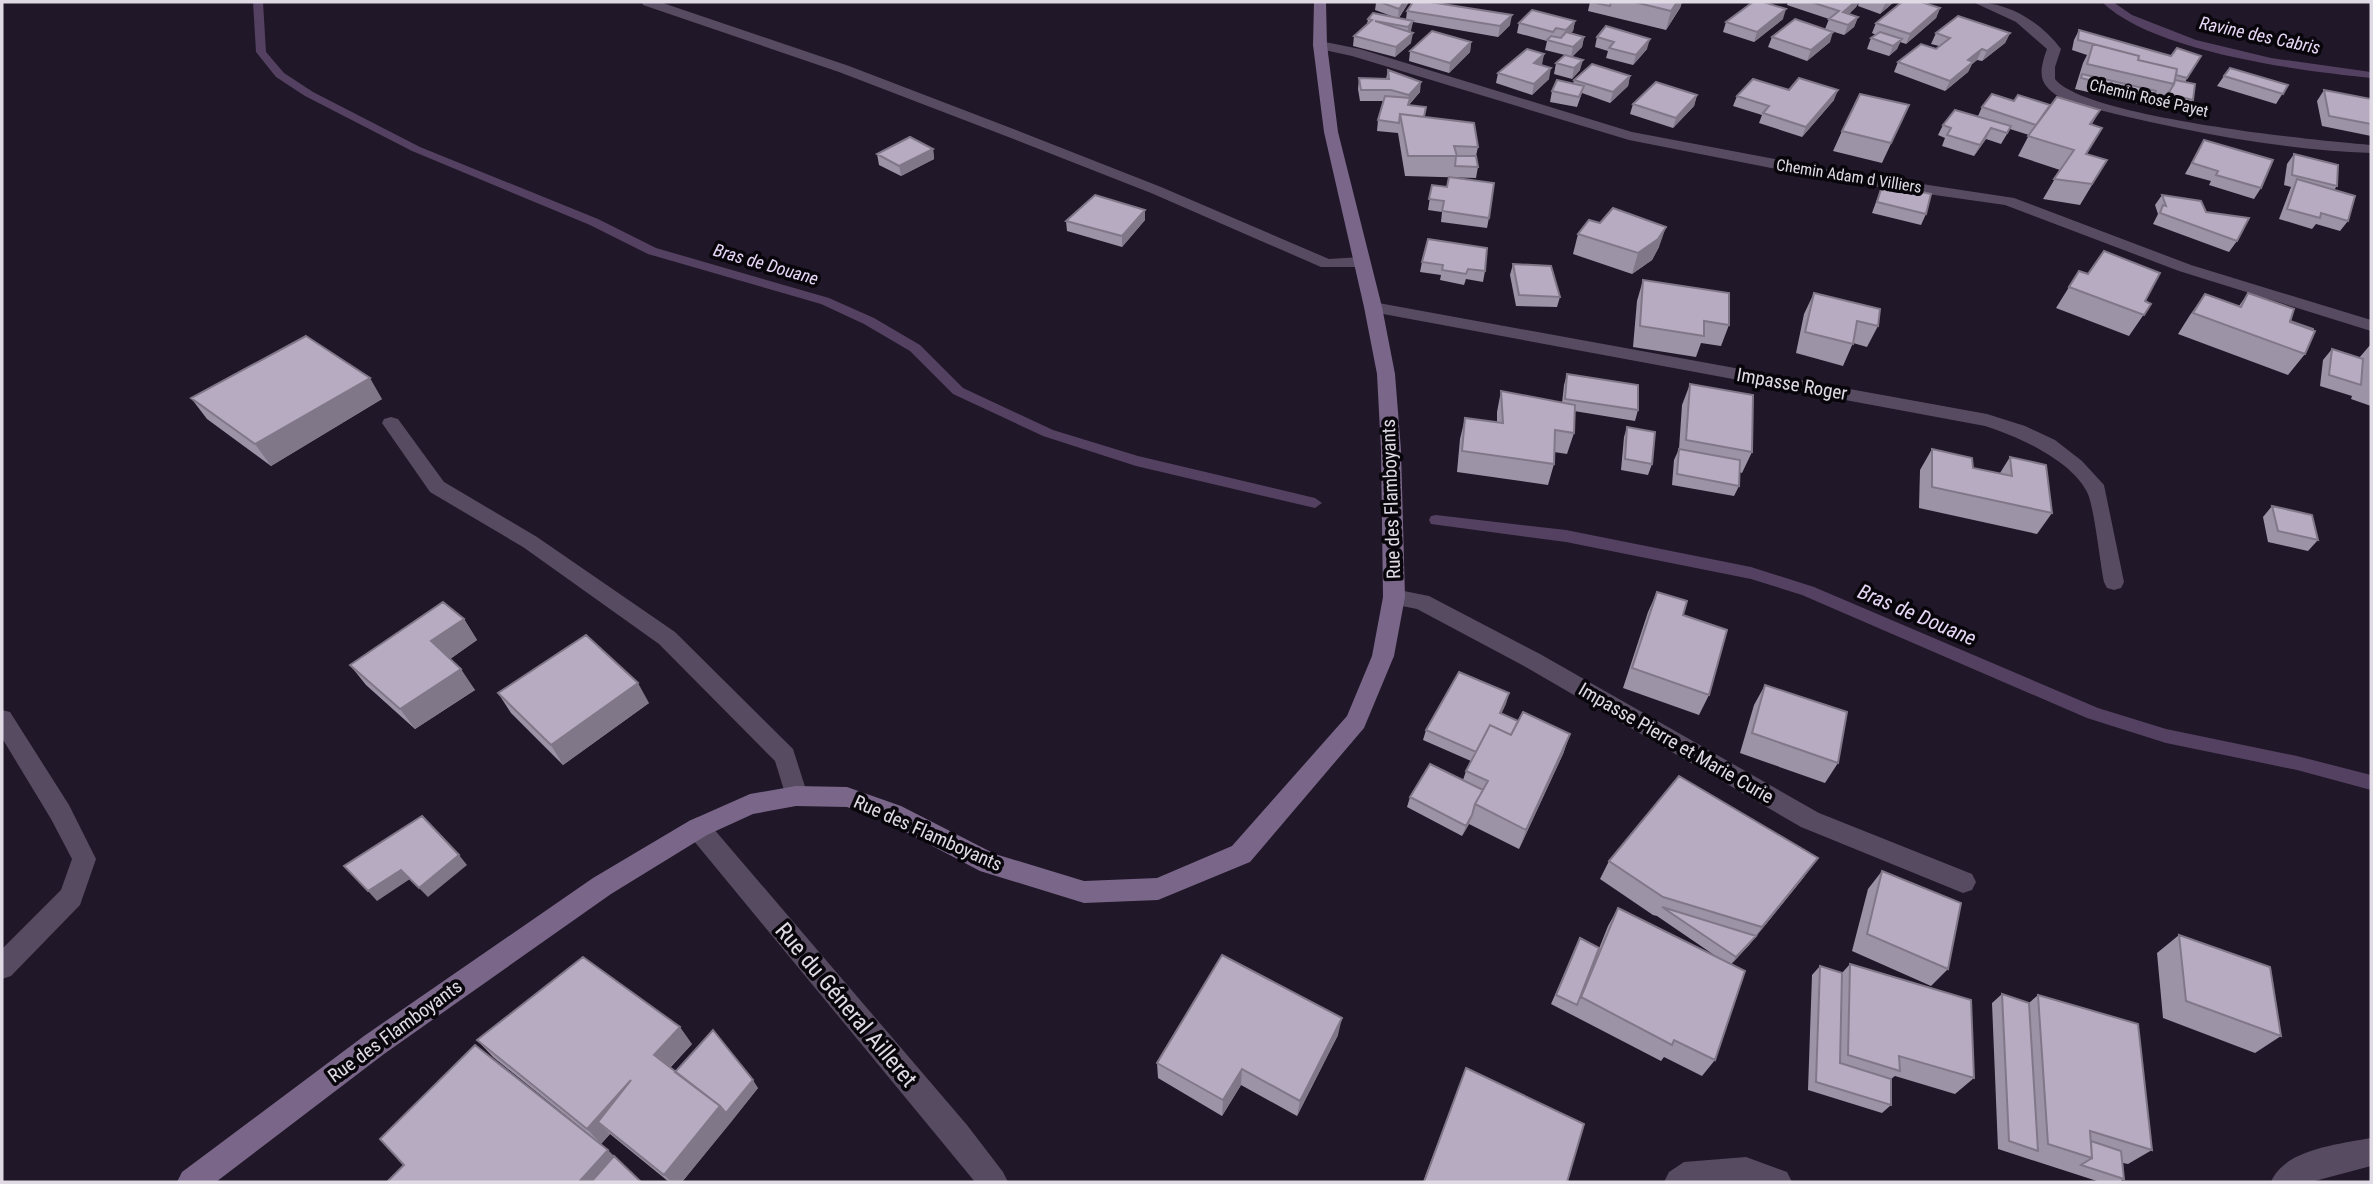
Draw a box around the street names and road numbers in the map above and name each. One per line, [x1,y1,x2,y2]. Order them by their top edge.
street label: Chemin Rosé Payet [2088,75,2211,121]
street label: Chemin Adam d Villiers [1775,155,1923,197]
street label: Impasse Roger [1735,363,1849,405]
street label: Rue des Flamboyants [1377,419,1405,579]
street label: Impasse Pierre et Marie Curie [1574,678,1778,808]
street label: Rue des Flamboyants [850,790,1006,876]
street label: Rue du Géneral Ailleret [769,917,923,1093]
street label: Rue des Flamboyants [324,975,466,1087]

